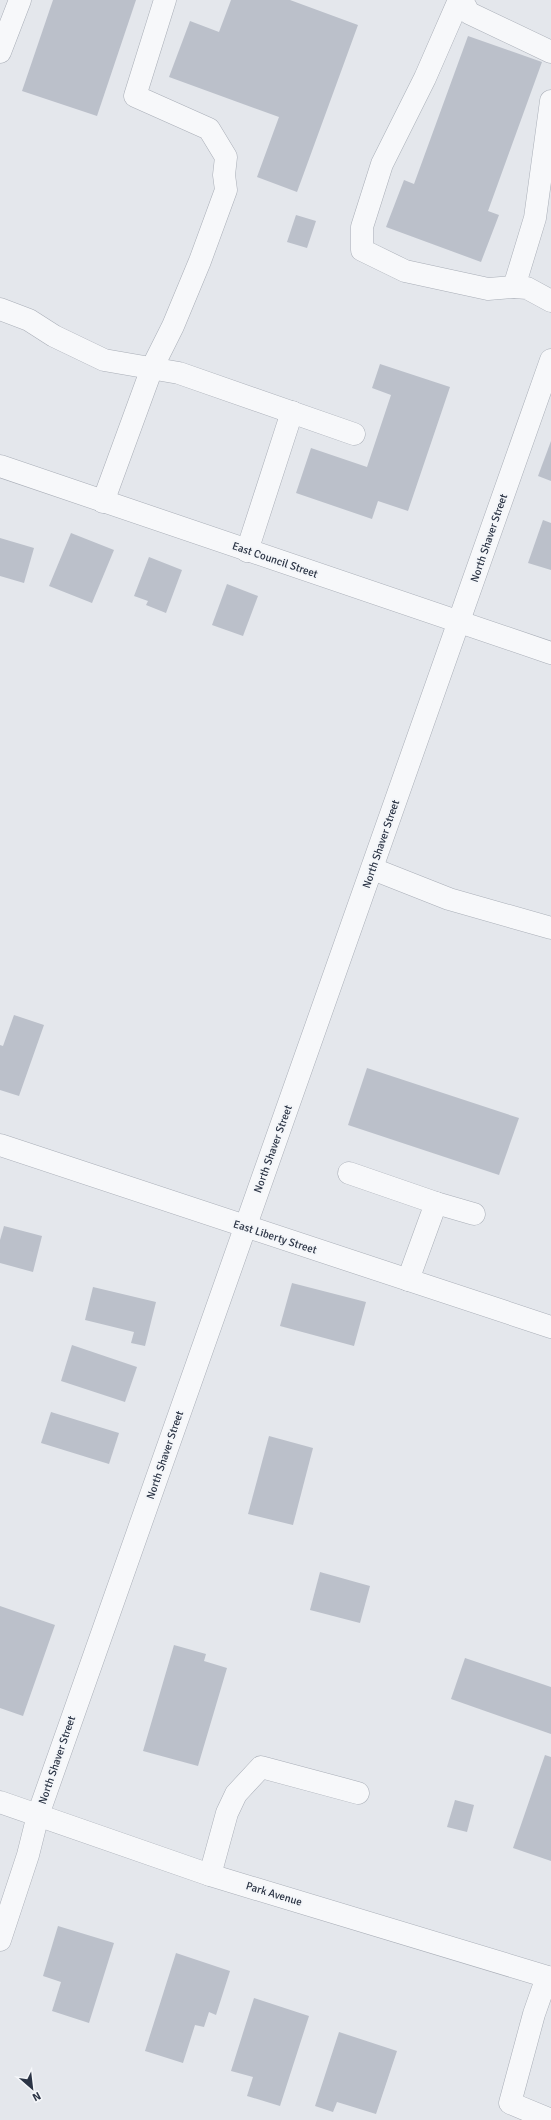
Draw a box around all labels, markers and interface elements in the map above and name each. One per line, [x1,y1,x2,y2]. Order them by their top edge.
street label: North Shaver Street [468,492,510,584]
street label: East Council Street [230,539,320,581]
street label: North Shaver Street [360,798,402,890]
street label: North Shaver Street [251,1103,295,1195]
street label: East Liberty Street [232,1217,319,1257]
street label: North Shaver Street [144,1409,186,1501]
street label: North Shaver Street [36,1714,78,1806]
street label: Park Avenue [244,1879,304,1909]
north arrow [12,2068,52,2108]
text: N [30,2089,43,2104]

